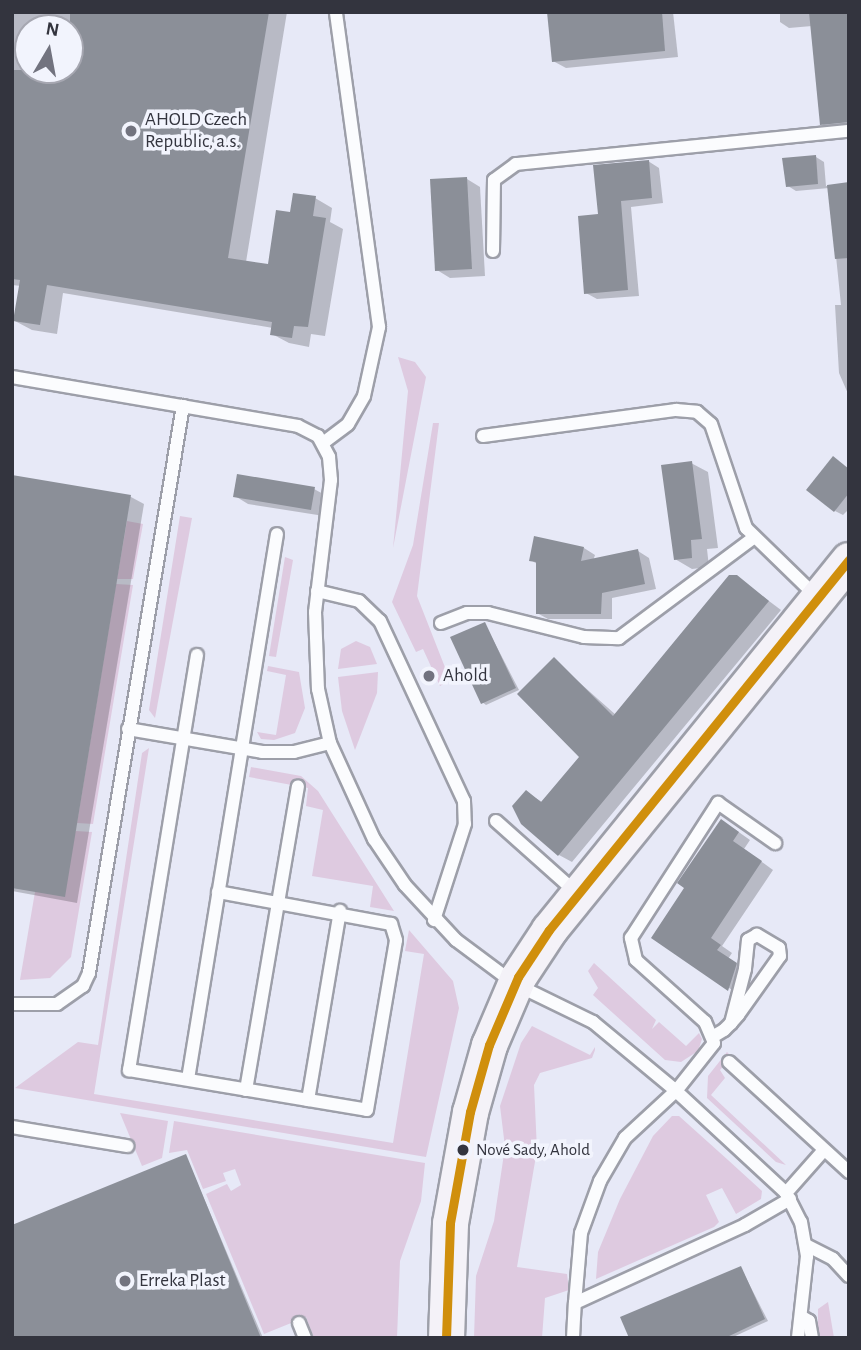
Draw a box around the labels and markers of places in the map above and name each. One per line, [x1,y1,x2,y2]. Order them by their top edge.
place label: AHOLD Czech Republic, a.s. [145,109,247,153]
marker: AHOLD Czech Republic, a.s. [123,123,139,139]
place label: Ahold [443,665,488,687]
marker: Ahold [421,668,437,684]
place label: Nové Sady, Ahold [476,1140,590,1160]
marker: Nové Sady, Ahold [456,1143,470,1157]
place label: Erreka Plast [139,1270,226,1292]
marker: Erreka Plast [117,1273,133,1289]

